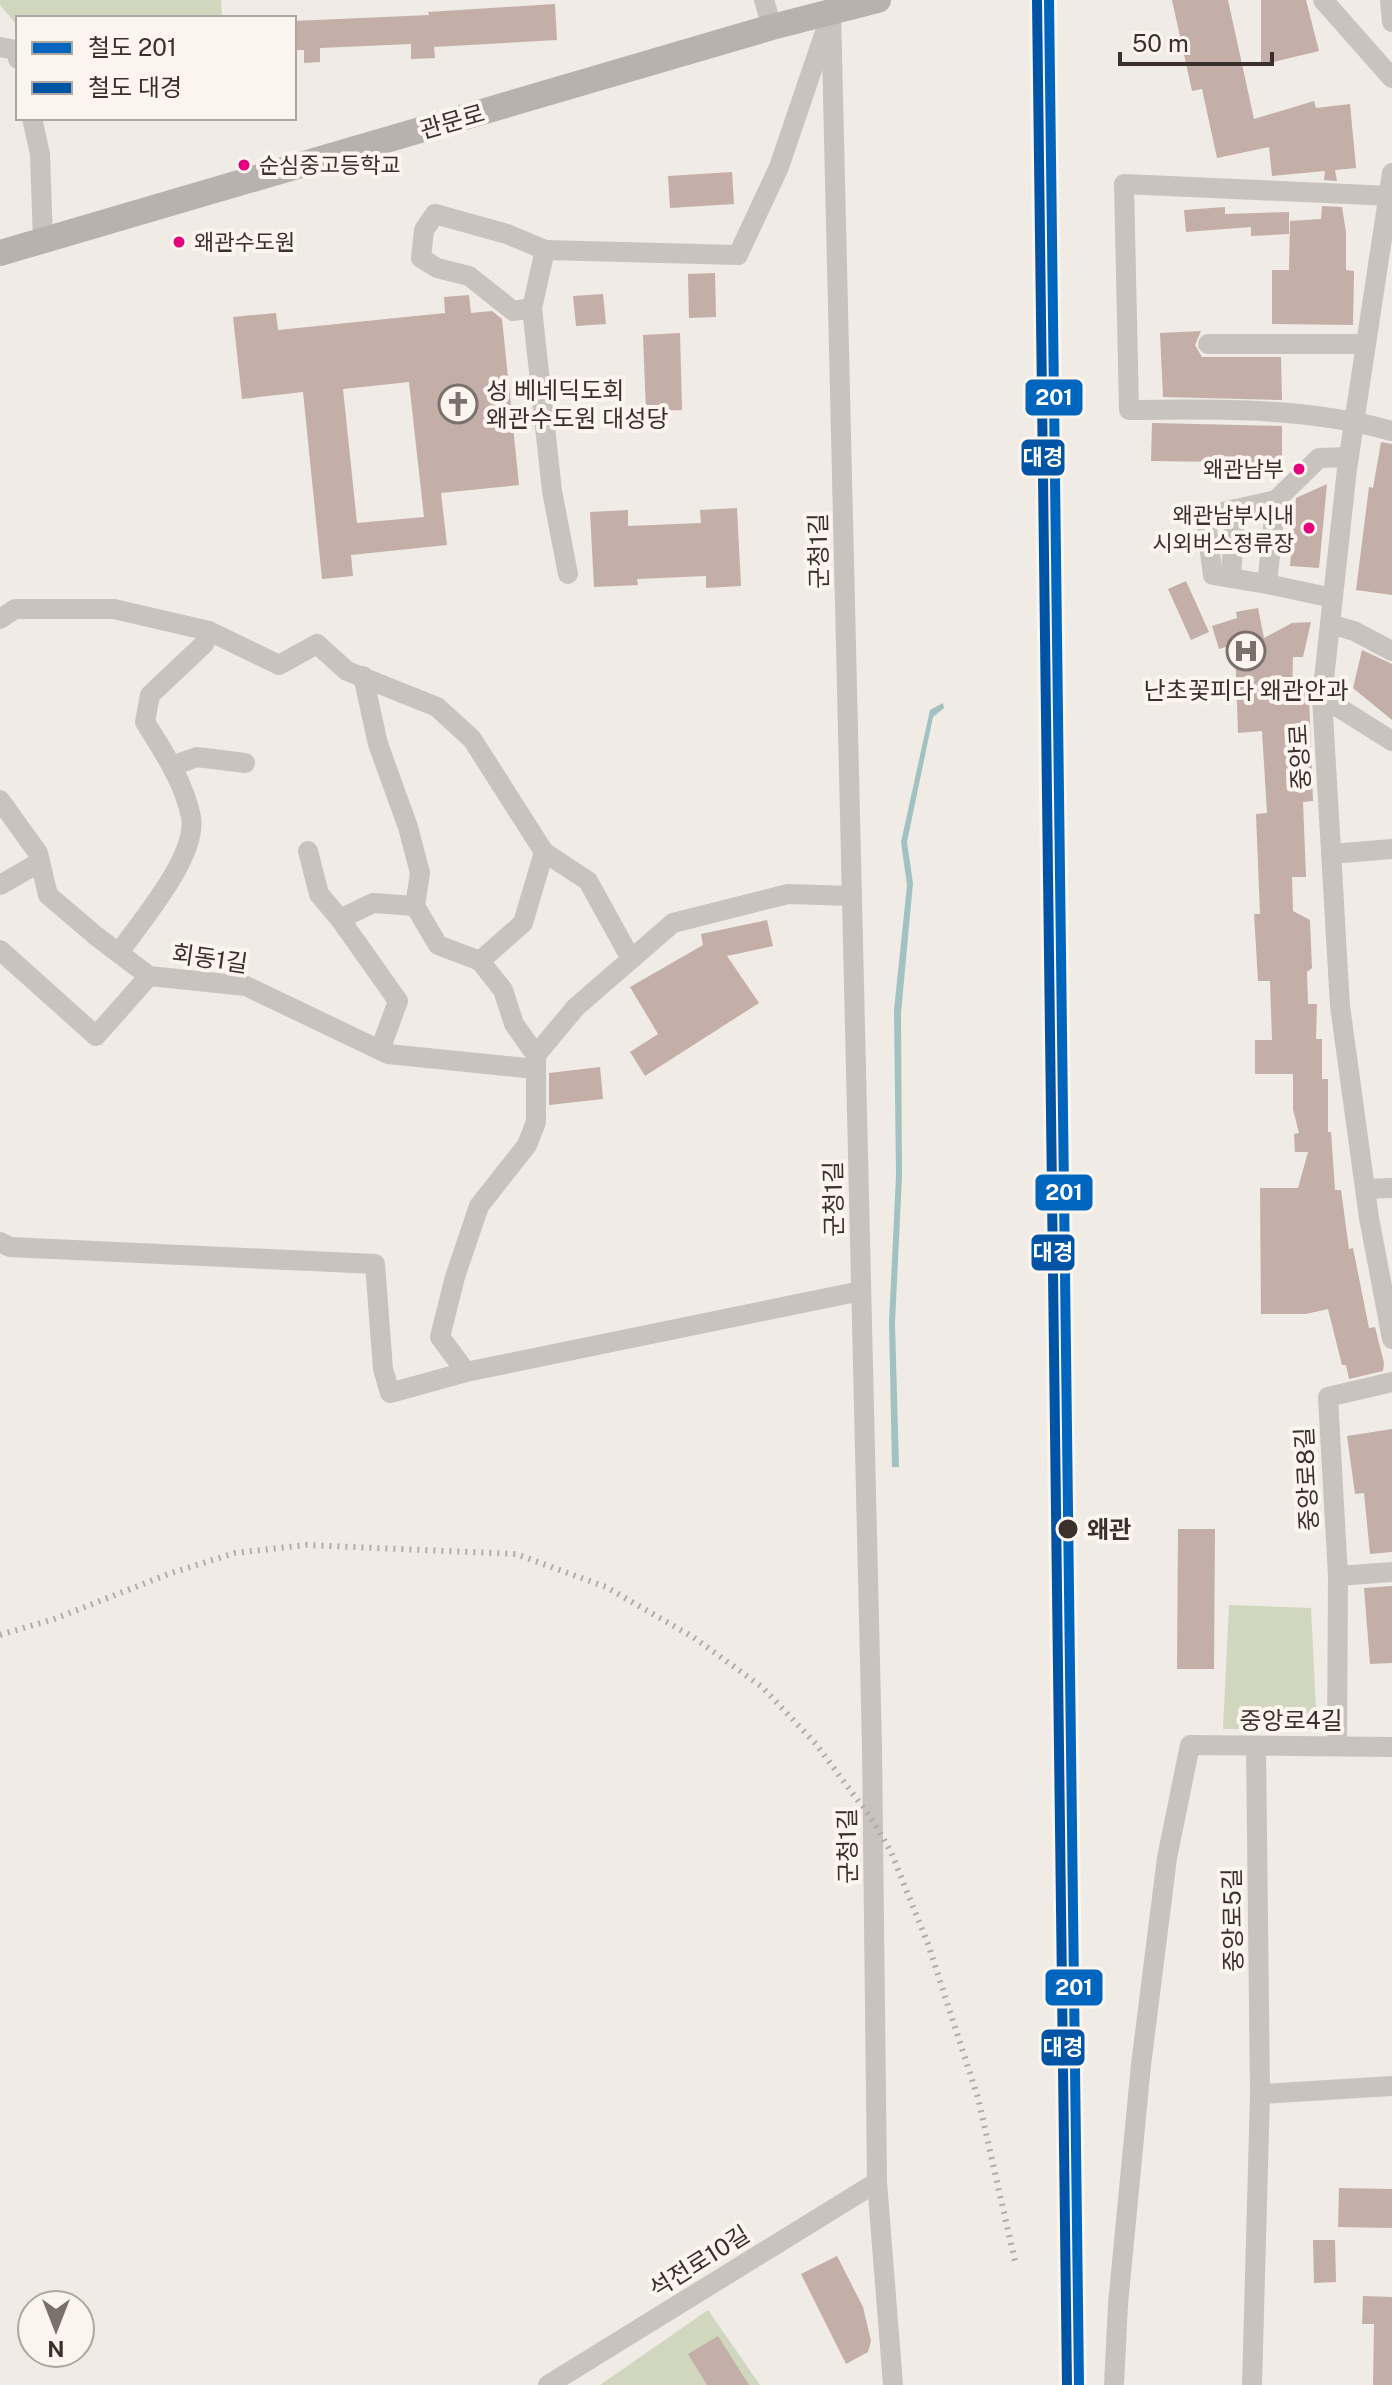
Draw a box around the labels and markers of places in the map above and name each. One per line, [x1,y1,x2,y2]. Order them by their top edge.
place label: 순심중고등학교 [259,152,401,178]
marker: 순심중고등학교 [236,157,252,173]
place label: 왜관수도원 [194,229,295,255]
marker: 왜관수도원 [171,234,187,250]
place label: 성 베네딕도회 왜관수도원 대성당 [486,376,668,432]
church icon: 성 베네딕도회 왜관수도원 대성당 [437,383,479,425]
place label: 왜관남부 [1203,456,1284,482]
marker: 왜관남부 [1291,461,1307,477]
place label: 왜관남부시내 시외버스정류장 [1152,502,1294,556]
marker: 왜관남부시내 시외버스정류장 [1301,520,1317,536]
hospital icon: 난초꽃피다 왜관안과 [1225,630,1267,672]
place label: 난초꽃피다 왜관안과 [1144,676,1348,704]
place label: 왜관 [1087,1515,1131,1543]
marker: 왜관 [1056,1517,1080,1541]

